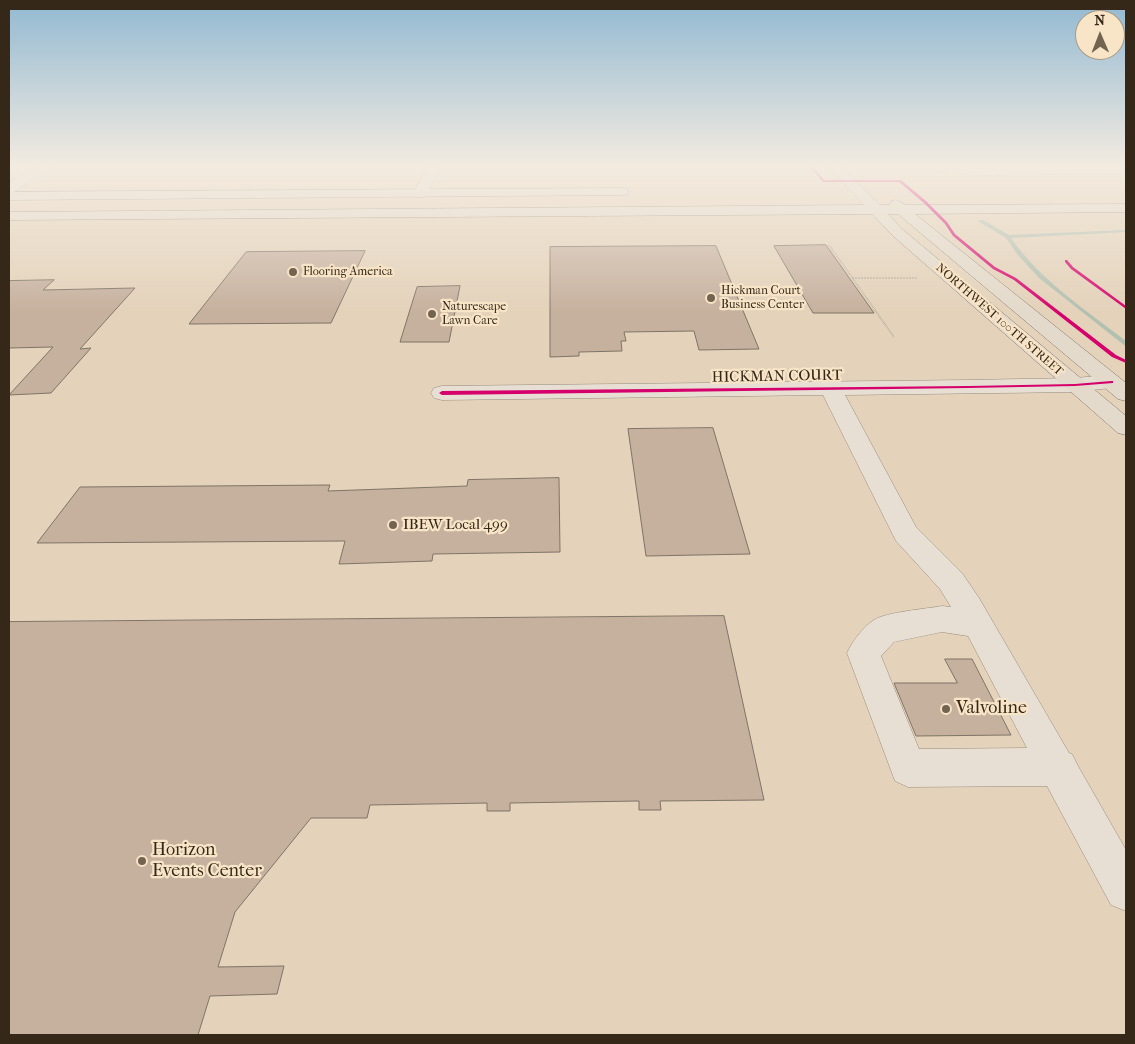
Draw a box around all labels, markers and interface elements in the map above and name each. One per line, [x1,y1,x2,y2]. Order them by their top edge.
north arrow [1075,10,1125,60]
text: N [1094,12,1105,29]
street label: NORTHWEST 100TH STREET [933,261,1065,379]
place label: Flooring America [303,265,393,279]
marker: Flooring America [287,266,299,278]
place label: Hickman Court Business Center [721,284,804,312]
marker: Hickman Court Business Center [705,292,717,304]
place label: Naturescape Lawn Care [442,300,506,328]
marker: Naturescape Lawn Care [426,308,438,320]
street label: HICKMAN COURT [712,367,842,387]
place label: IBEW Local 499 [403,516,508,534]
marker: IBEW Local 499 [387,519,399,531]
place label: Valvoline [956,698,1027,720]
marker: Valvoline [940,703,952,715]
place label: Horizon Events Center [152,840,262,882]
marker: Horizon Events Center [136,855,148,867]

